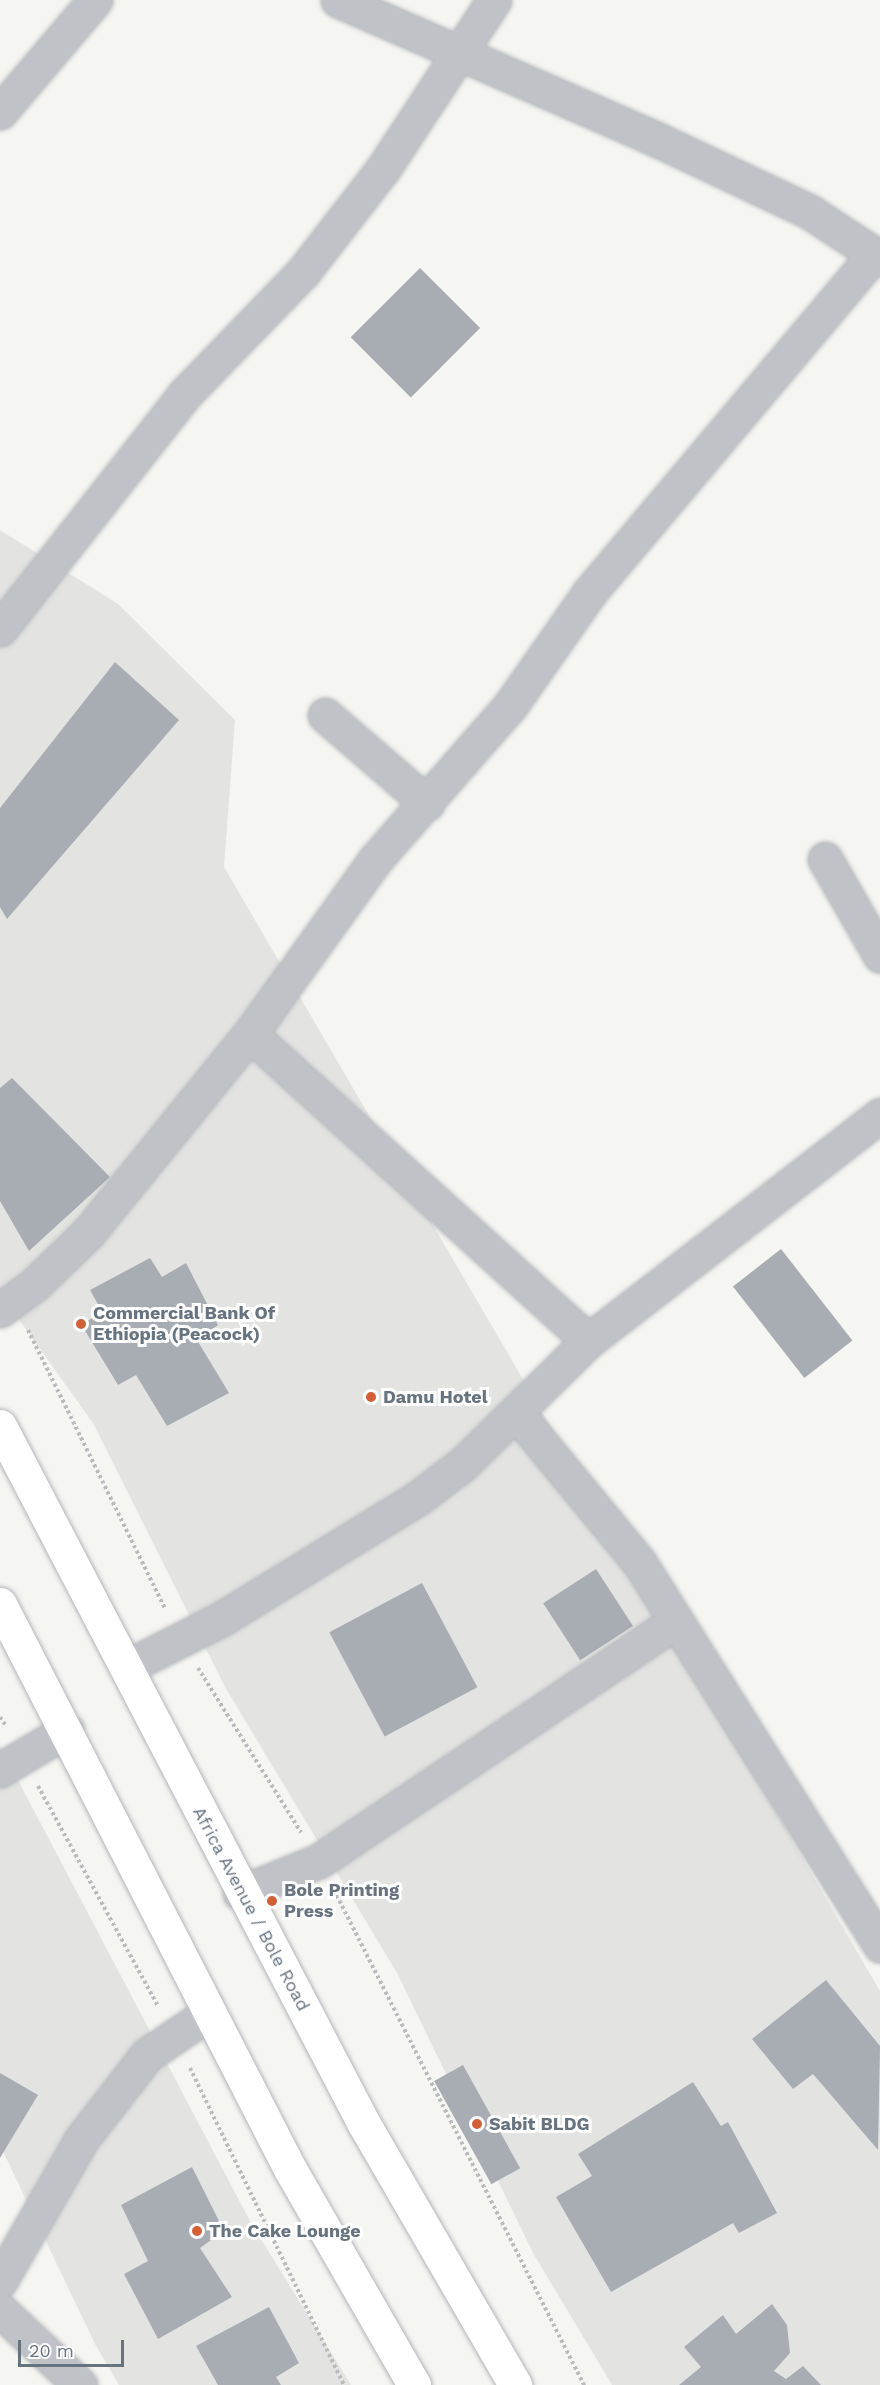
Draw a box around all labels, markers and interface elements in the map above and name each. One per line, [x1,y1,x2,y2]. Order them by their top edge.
place label: Commercial Bank Of Ethiopia (Peacock) [93,1303,276,1346]
marker: Commercial Bank Of Ethiopia (Peacock) [74,1317,88,1331]
place label: Damu Hotel [383,1386,488,1408]
marker: Damu Hotel [364,1390,378,1404]
street label: Africa Avenue / Bole Road [188,1803,314,2015]
place label: Bole Printing Press [284,1880,399,1922]
marker: Bole Printing Press [265,1894,279,1908]
place label: Sabit BLDG [489,2113,590,2135]
marker: Sabit BLDG [470,2117,484,2131]
place label: The Cake Lounge [209,2220,361,2242]
marker: The Cake Lounge [190,2224,204,2238]
scale bar [21,2328,128,2366]
text: 20 m [29,2340,74,2361]

